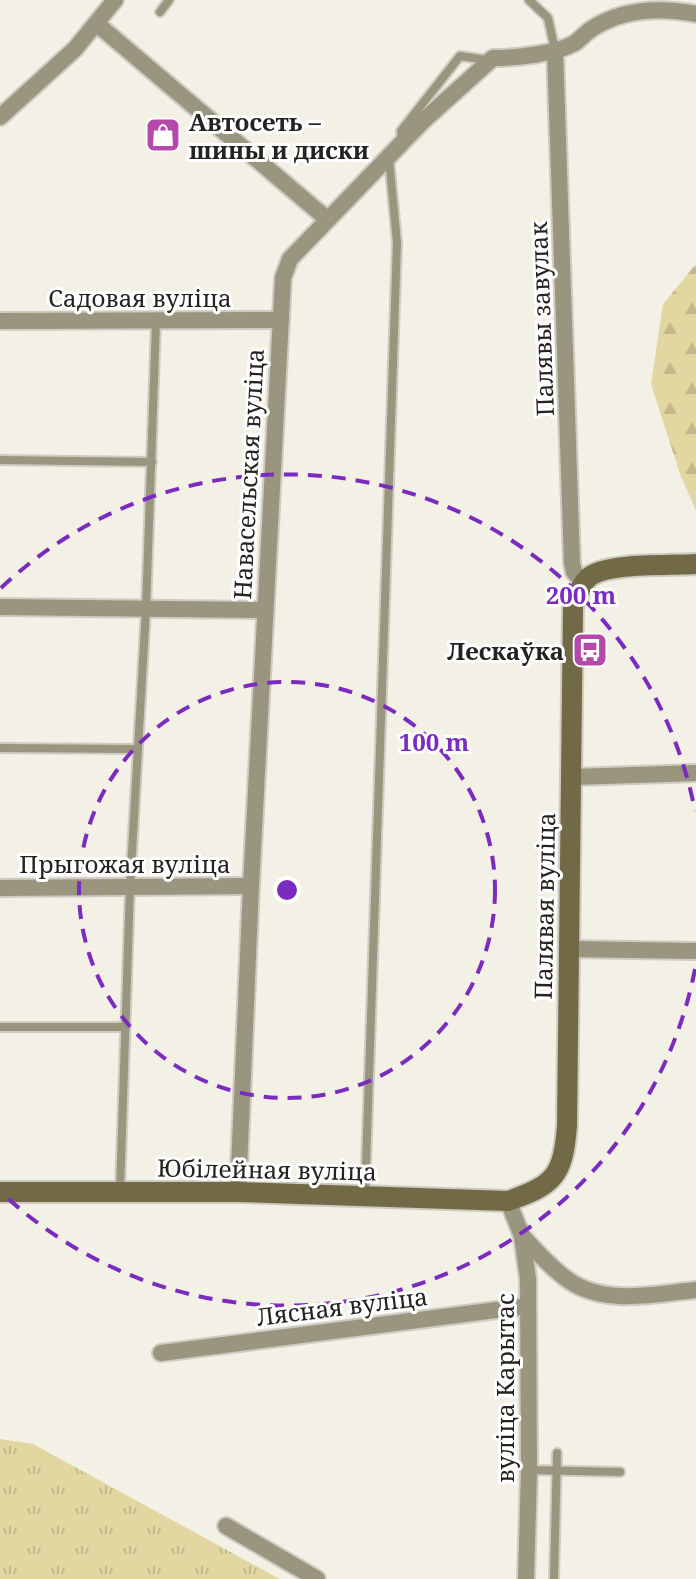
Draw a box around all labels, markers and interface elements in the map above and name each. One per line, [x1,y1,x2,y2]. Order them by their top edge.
place label: Автосеть – шины и диски [189,105,369,166]
shop icon: Автосеть – шины и диски [144,116,182,154]
street label: Палявы завулак [521,220,561,417]
street label: Садовая вуліца [48,281,232,314]
street label: Навасельская вуліца [225,348,271,600]
text: 200 m [546,578,617,611]
bus stop icon: Лескаўка [571,631,609,669]
place label: Лескаўка [447,634,564,667]
text: 100 m [399,725,470,758]
street label: Палявая вуліца [526,812,562,1000]
street label: Прыгожая вуліца [19,847,231,880]
centre of rings [273,876,301,904]
street label: Юбілейная вуліца [157,1151,377,1187]
street label: Лясная вуліца [255,1279,429,1333]
street label: вуліца Карытас [488,1293,521,1483]

